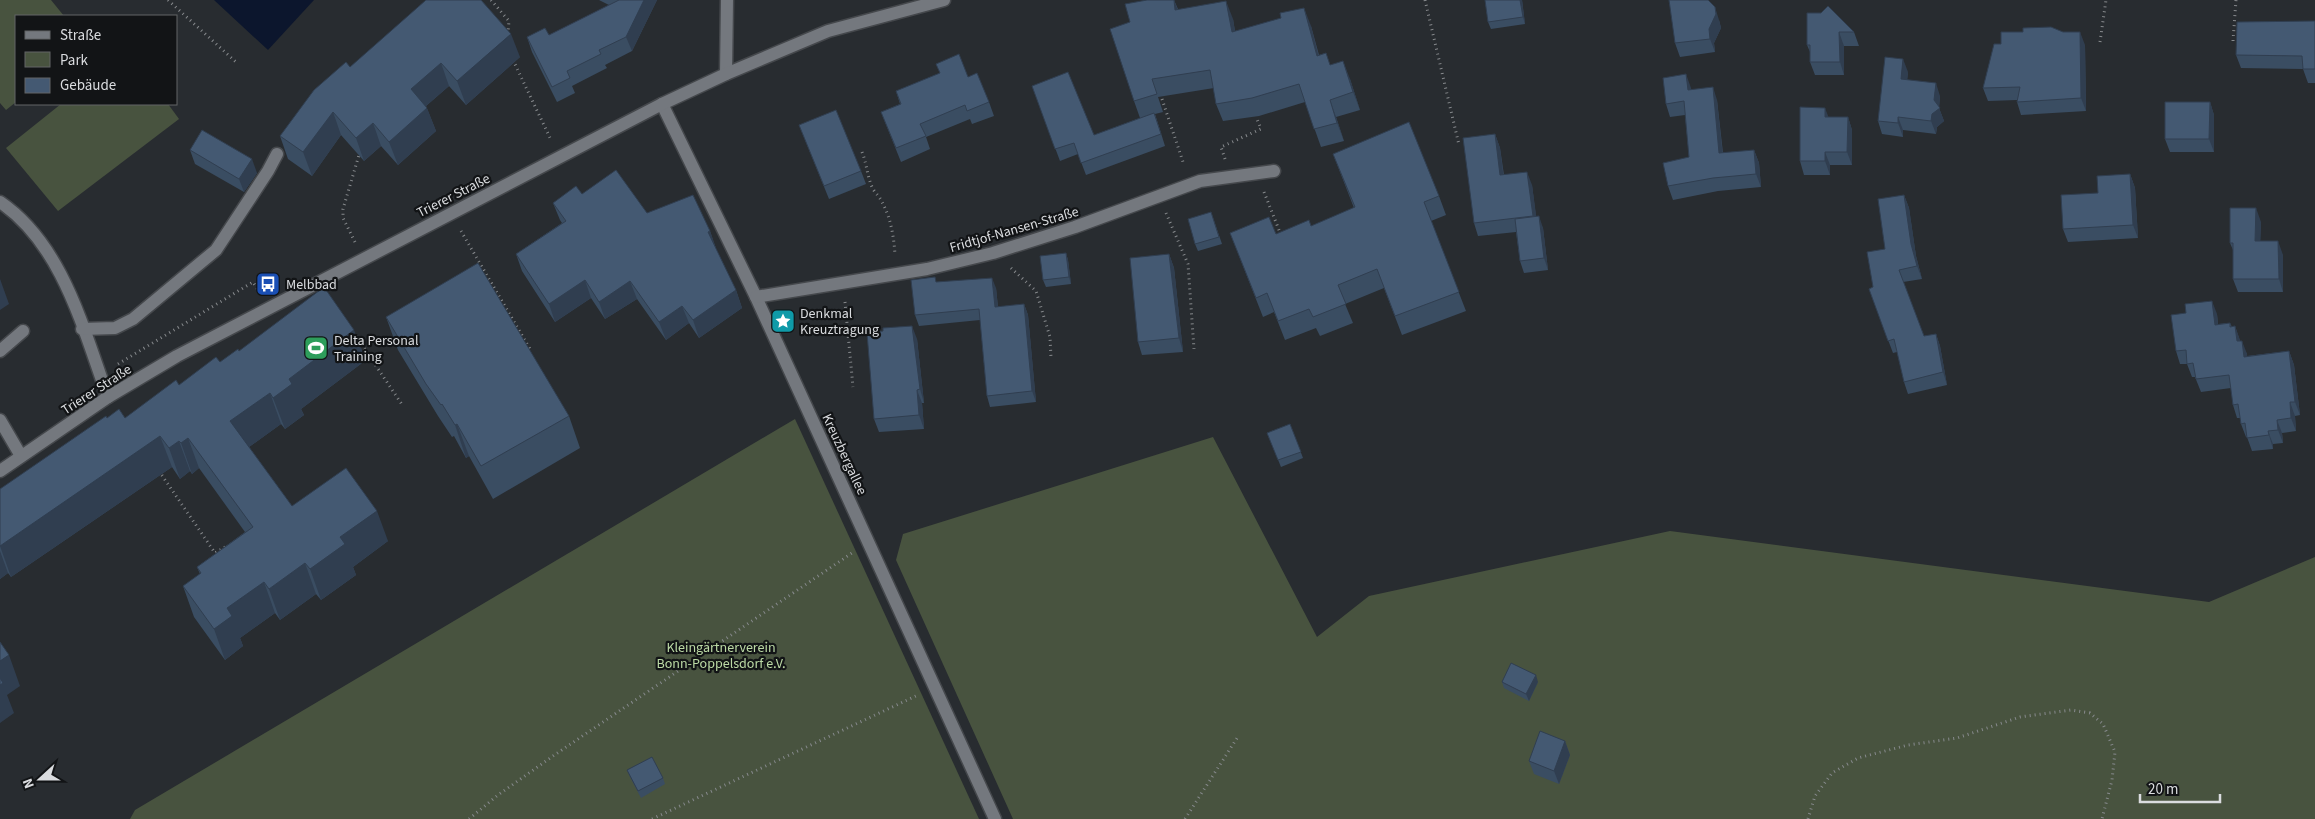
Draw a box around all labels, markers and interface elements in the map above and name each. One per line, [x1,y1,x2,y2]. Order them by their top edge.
legend [15,15,178,105]
text: Straße [60,25,101,46]
text: Park [60,50,89,71]
text: Gebäude [60,75,116,96]
street label: Trierer Straße [413,169,494,223]
street label: Fridtjof-Nansen-Straße [947,202,1081,258]
bus stop icon: Melbbad [255,271,281,297]
place label: Melbbad [286,275,337,295]
place label: Denkmal Kreuztragung [800,304,879,340]
place icon: Denkmal Kreuztragung [770,308,796,334]
place label: Delta Personal Training [334,331,419,367]
sports icon: Delta Personal Training [303,335,329,361]
street label: Trierer Straße [58,360,136,420]
street label: Kreuzbergallee [817,410,872,498]
park label: Kleingärtnerverein Bonn-Poppelsdorf e.V. [656,638,786,674]
north arrow [15,754,65,804]
scale bar [2140,772,2220,804]
text: N [18,775,40,791]
text: 20 m [2148,779,2178,800]

